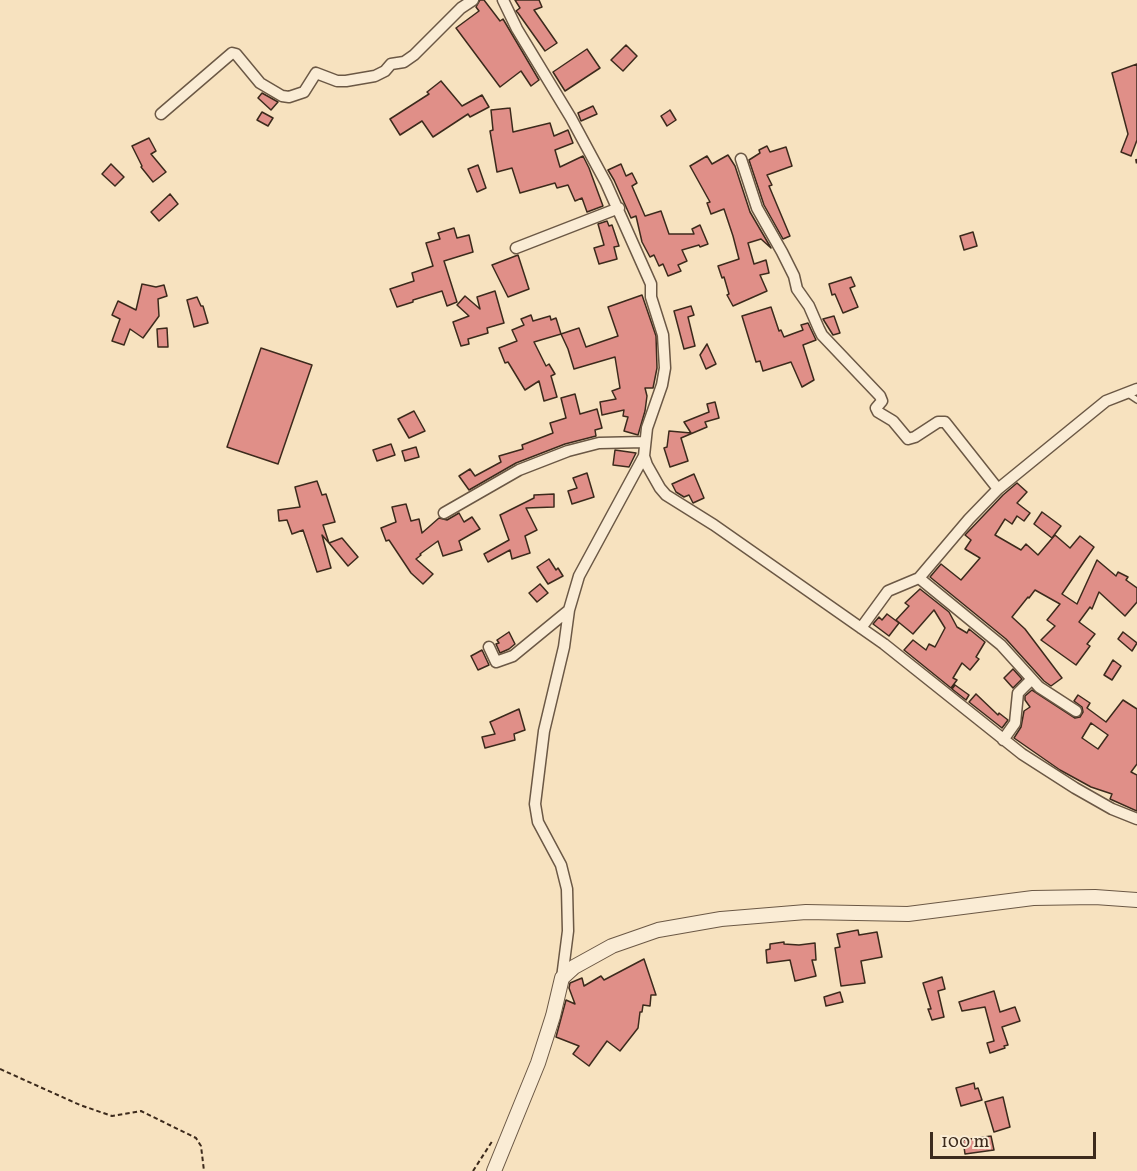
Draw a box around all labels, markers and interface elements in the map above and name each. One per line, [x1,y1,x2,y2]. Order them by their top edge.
scale bar [933,1120,1100,1158]
text: 100 m [941,1130,990,1155]

